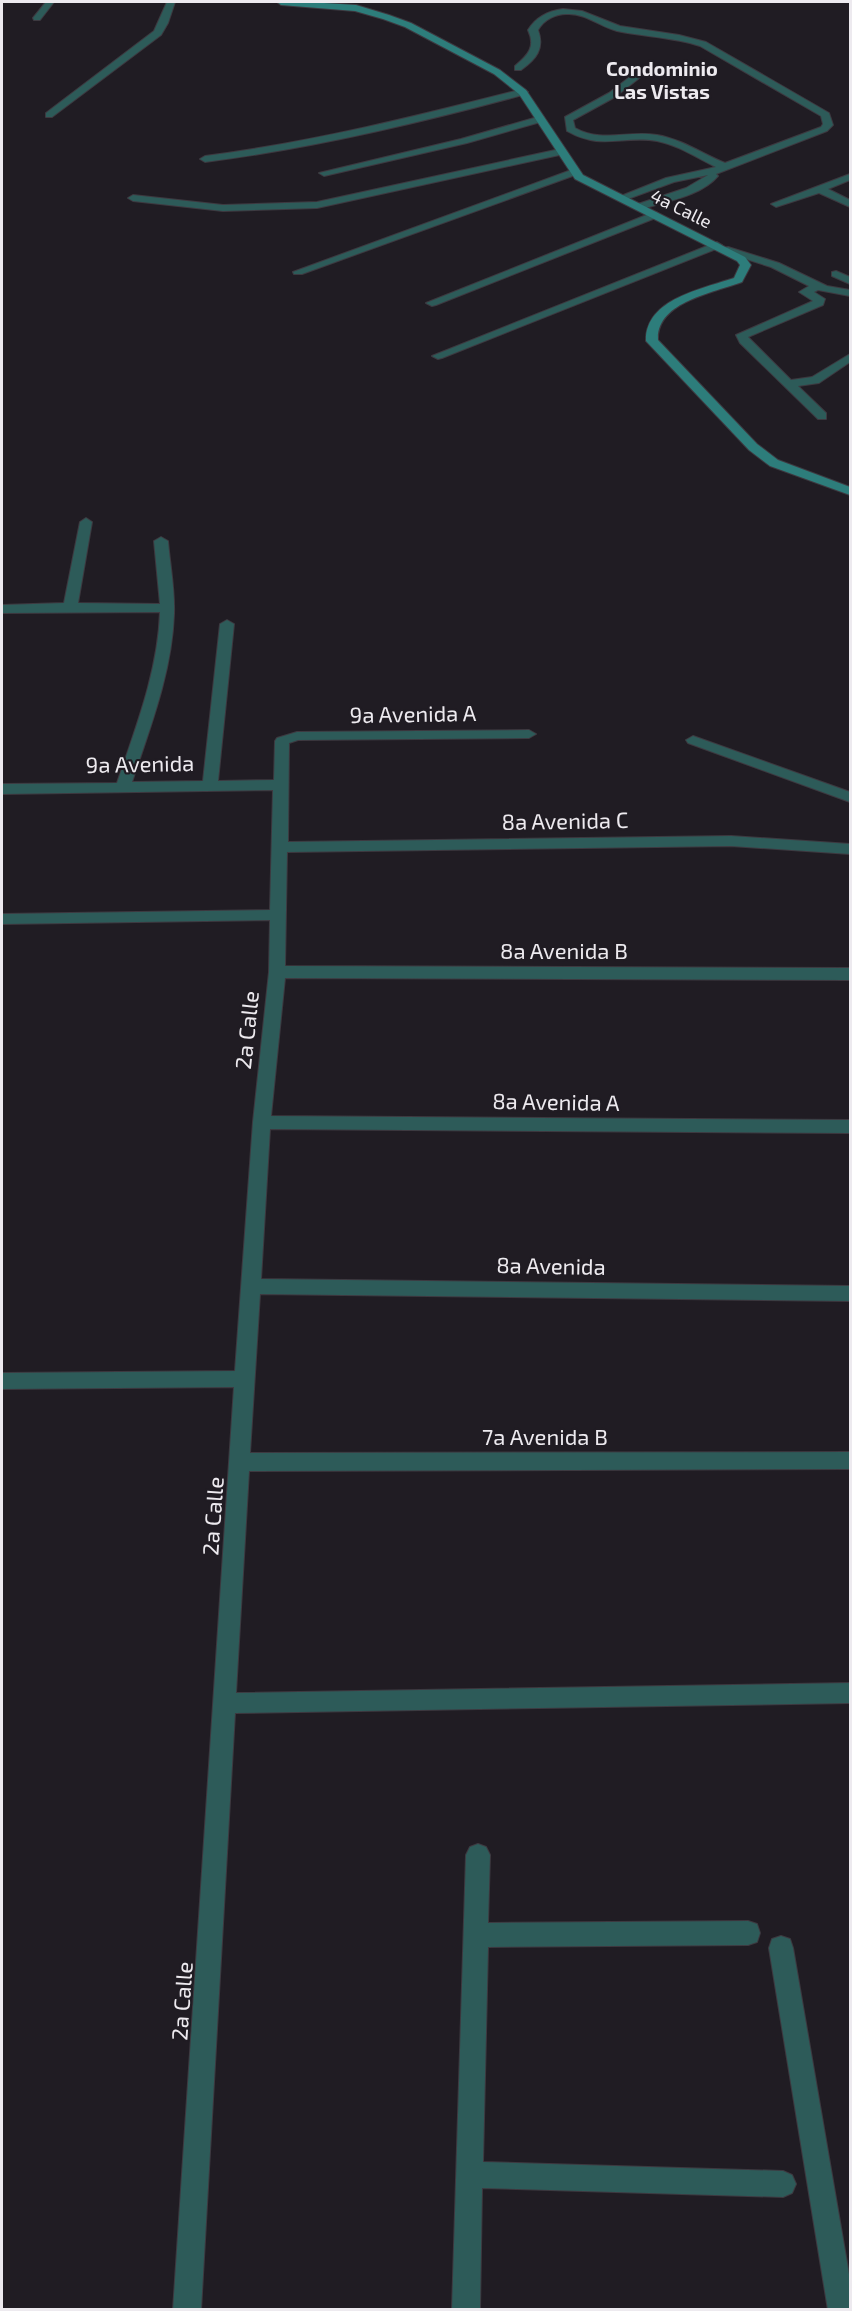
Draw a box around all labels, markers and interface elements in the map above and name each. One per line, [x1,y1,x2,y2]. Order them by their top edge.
district label: Condominio Las Vistas [606,56,718,103]
street label: 4a Calle [647,184,716,232]
street label: 9a Avenida A [349,699,477,727]
street label: 9a Avenida [85,749,194,777]
street label: 8a Avenida C [501,806,629,834]
street label: 8a Avenida B [500,937,628,963]
street label: 2a Calle [229,989,263,1070]
street label: 8a Avenida A [492,1087,620,1115]
street label: 8a Avenida [496,1251,606,1279]
street label: 7a Avenida B [482,1423,608,1449]
street label: 2a Calle [196,1476,228,1556]
street label: 2a Calle [165,1961,197,2041]

